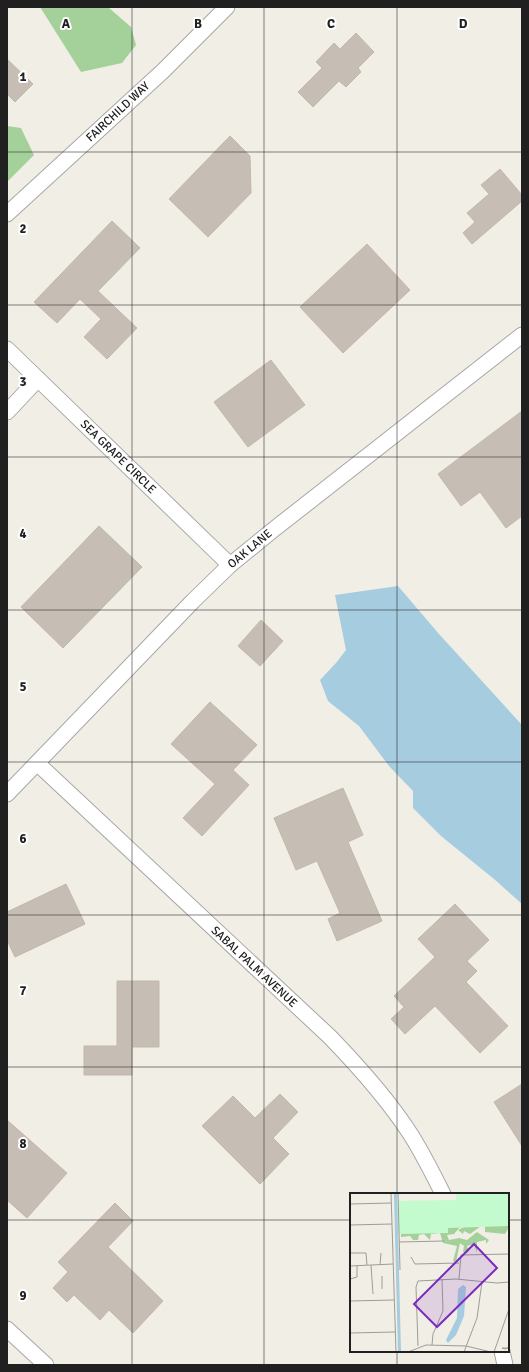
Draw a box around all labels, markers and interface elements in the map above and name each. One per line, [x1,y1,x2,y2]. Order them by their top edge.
text: A [62,16,71,32]
text: B [194,16,202,32]
text: C [327,16,335,32]
text: D [459,16,468,32]
text: 1 [19,69,27,85]
street label: FAIRCHILD WAY [83,79,153,145]
text: 2 [19,221,27,237]
text: 3 [19,374,27,390]
street label: SEA GRAPE CIRCLE [77,417,159,497]
text: 4 [19,526,27,542]
street label: OAK LANE [225,526,275,572]
text: 5 [19,679,27,695]
text: 6 [19,831,27,847]
street label: SABAL PALM AVENUE [208,923,300,1011]
text: 7 [19,983,27,999]
text: 8 [19,1136,27,1152]
inset map [350,1193,509,1352]
text: 9 [19,1288,27,1304]

